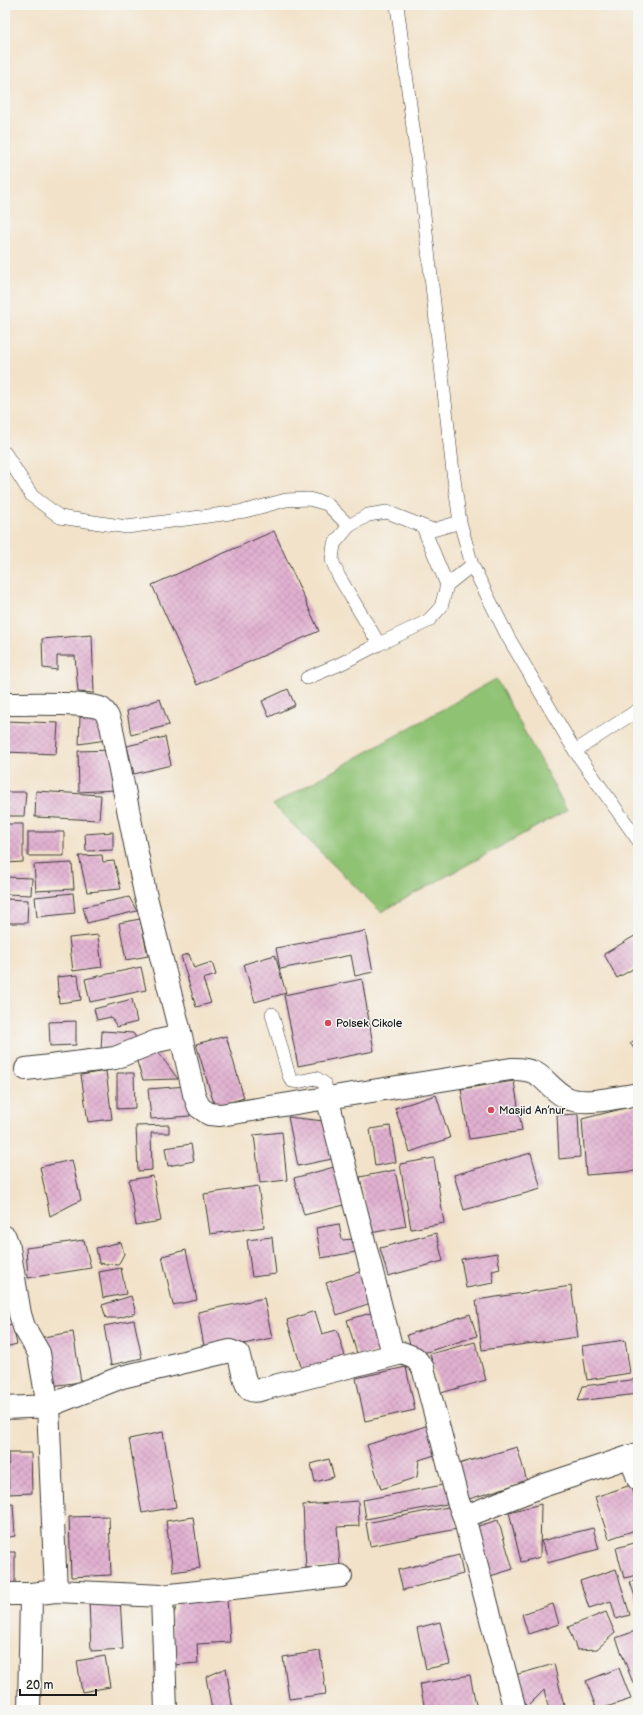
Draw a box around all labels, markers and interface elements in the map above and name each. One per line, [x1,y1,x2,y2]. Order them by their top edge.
place label: Polsek Cikole [336,1017,403,1030]
marker: Polsek Cikole [323,1018,333,1028]
place label: Masjid An’nur [499,1104,566,1117]
marker: Masjid An’nur [486,1105,496,1115]
scale bar [20,1671,96,1697]
text: 20 m [26,1678,53,1693]

